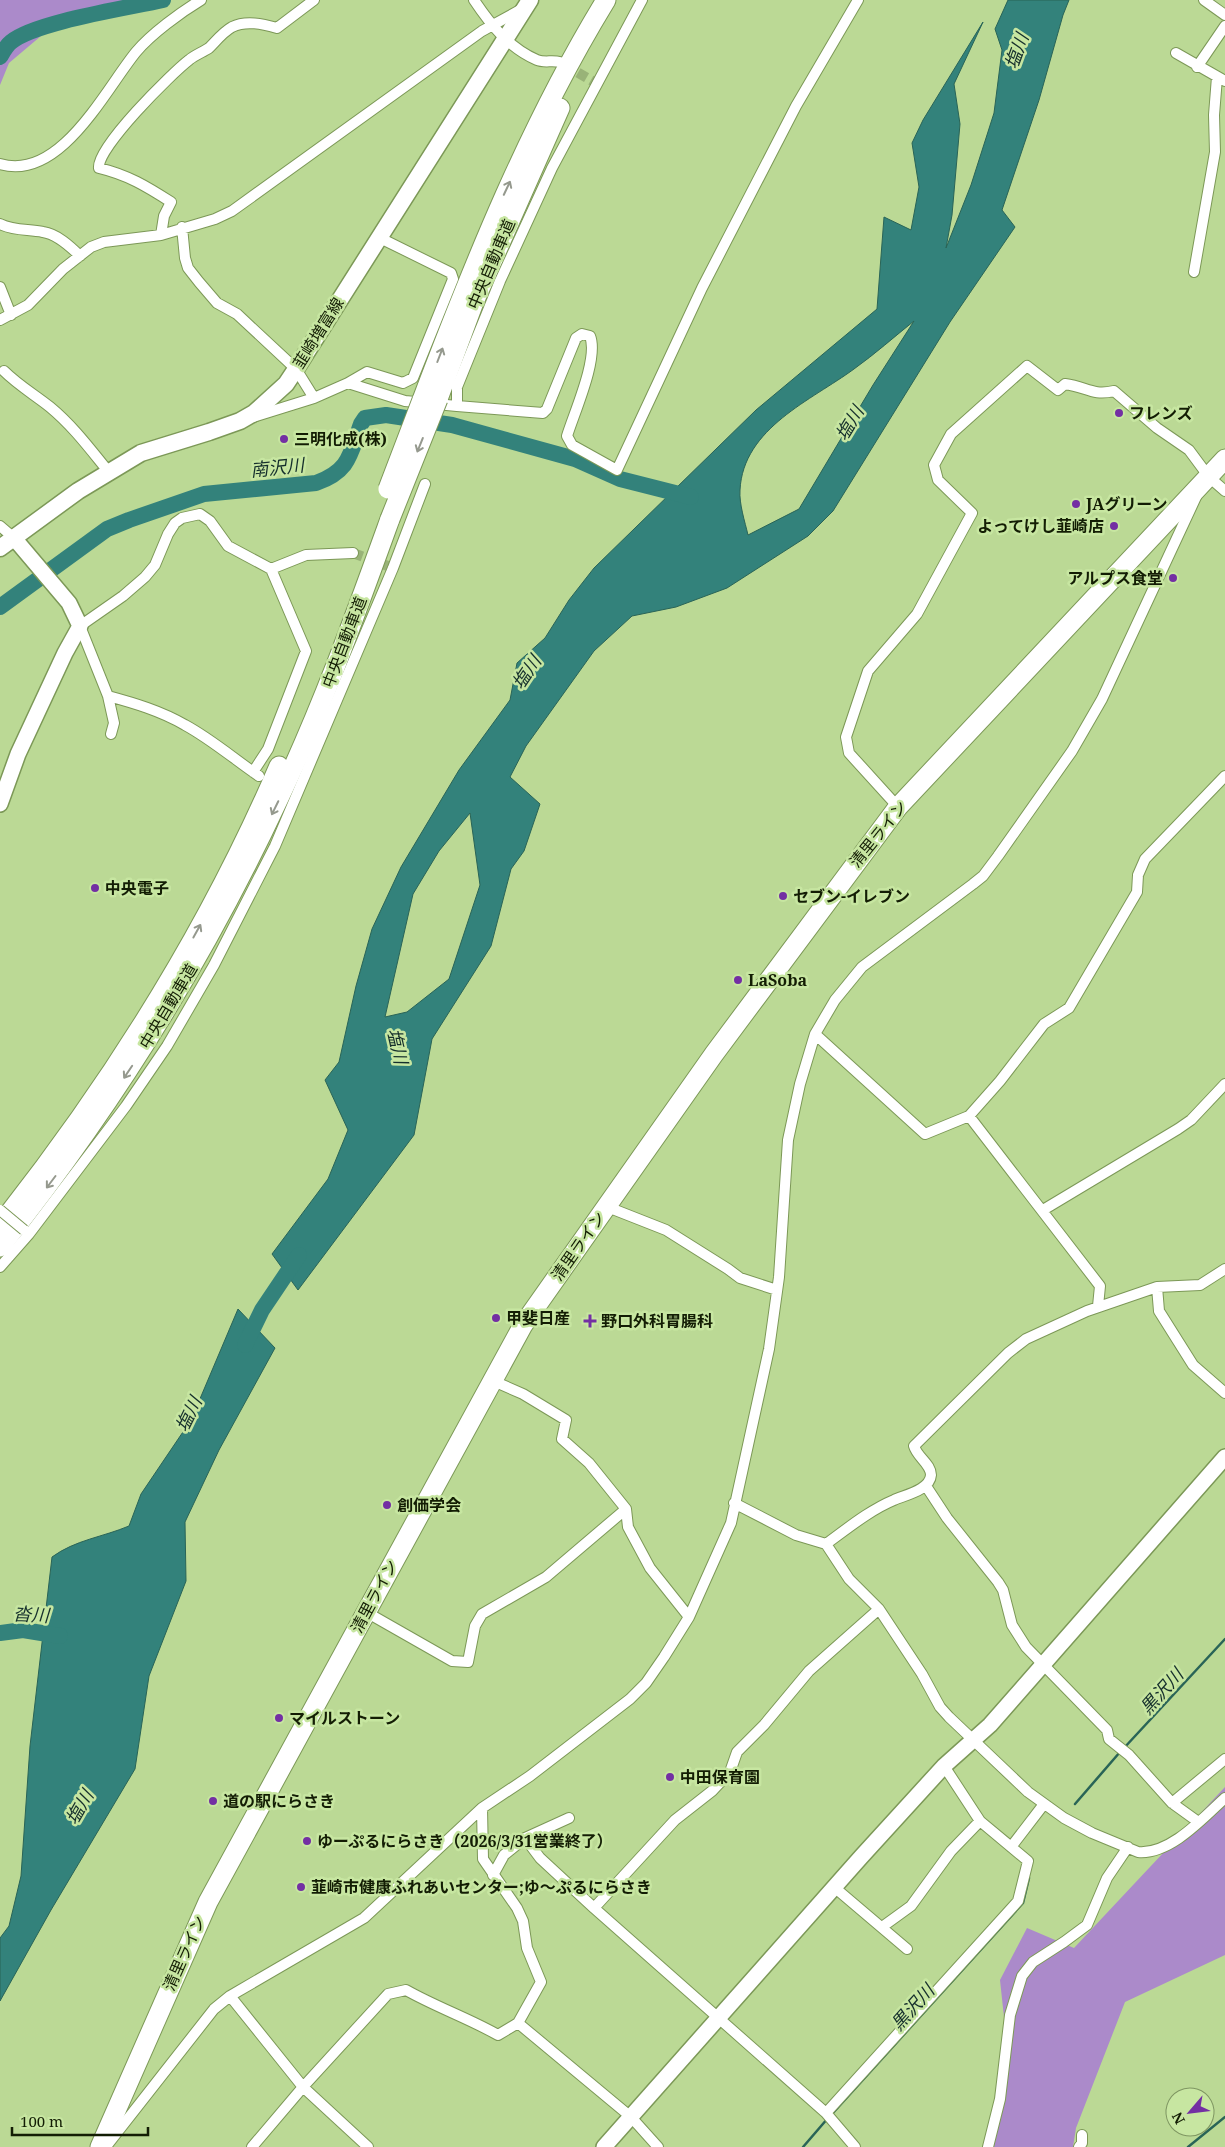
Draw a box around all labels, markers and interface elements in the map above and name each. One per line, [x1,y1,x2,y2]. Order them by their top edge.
water label: 塩川 [999,28,1034,72]
one-way arrow [503,181,513,196]
street label: 中央自動車道 [462,216,520,312]
street label: 韮崎増富線 [287,293,349,373]
one-way arrow [435,348,445,363]
water label: 塩川 [829,400,870,445]
place label: フレンズ [1129,402,1193,424]
marker: フレンズ [1113,407,1125,419]
place label: 三明化成(株) [294,428,387,450]
marker: 三明化成(株) [278,433,290,445]
one-way arrow [415,437,424,452]
water label: 南沢川 [249,452,307,482]
place label: JAグリーン [1085,493,1168,515]
marker: JAグリーン [1070,498,1082,510]
place label: よってけし韮崎店 [977,515,1104,537]
marker: よってけし韮崎店 [1108,520,1120,532]
place label: アルプス食堂 [1067,567,1163,589]
marker: アルプス食堂 [1167,572,1179,584]
street label: 中央自動車道 [317,593,371,691]
water label: 塩川 [506,649,547,694]
street label: 清里ライン [844,796,912,872]
one-way arrow [269,800,279,815]
place label: 中央電子 [105,877,169,899]
marker: 中央電子 [89,882,101,894]
place label: セブン-イレブン [793,885,910,907]
marker: セブン-イレブン [777,890,789,902]
one-way arrow [193,924,203,938]
street label: 中央自動車道 [134,959,202,1053]
place label: LaSoba [748,969,808,991]
marker: LaSoba [732,974,744,986]
water label: 塩川 [382,1026,414,1068]
one-way arrow [123,1065,133,1079]
one-way arrow [45,1175,56,1188]
street label: 清里ライン [546,1207,610,1285]
place label: 甲斐日産 [506,1307,570,1329]
place label: 野口外科胃腸科 [601,1310,713,1332]
marker: 甲斐日産 [490,1312,502,1324]
marker: 野口外科胃腸科 [583,1314,597,1328]
water label: 塩川 [169,1391,208,1435]
place label: 創価学会 [397,1494,461,1516]
marker: 創価学会 [381,1499,393,1511]
street label: 清里ライン [346,1556,402,1636]
water label: 沓川 [12,1601,52,1627]
water label: 黒沢川 [1134,1661,1189,1719]
place label: マイルストーン [289,1707,400,1729]
marker: マイルストーン [273,1712,285,1724]
place label: 中田保育園 [680,1766,760,1788]
marker: 中田保育園 [664,1771,676,1783]
water label: 塩川 [60,1784,99,1829]
place label: 道の駅にらさき [223,1790,335,1812]
marker: 道の駅にらさき [207,1795,219,1807]
place label: ゆーぷるにらさき（2026/3/31営業終了） [317,1830,613,1852]
marker: ゆーぷるにらさき（2026/3/31営業終了） [301,1835,313,1847]
place label: 韮崎市健康ふれあいセンター;ゆ～ぷるにらさき [311,1876,652,1898]
marker: 韮崎市健康ふれあいセンター;ゆ～ぷるにらさき [295,1881,307,1893]
street label: 清里ライン [158,1912,210,1994]
water label: 黒沢川 [885,1977,940,2035]
north arrow [1165,2087,1215,2137]
scale bar [12,2104,149,2136]
text: N [1167,2109,1189,2128]
text: 100 m [20,2111,63,2131]

